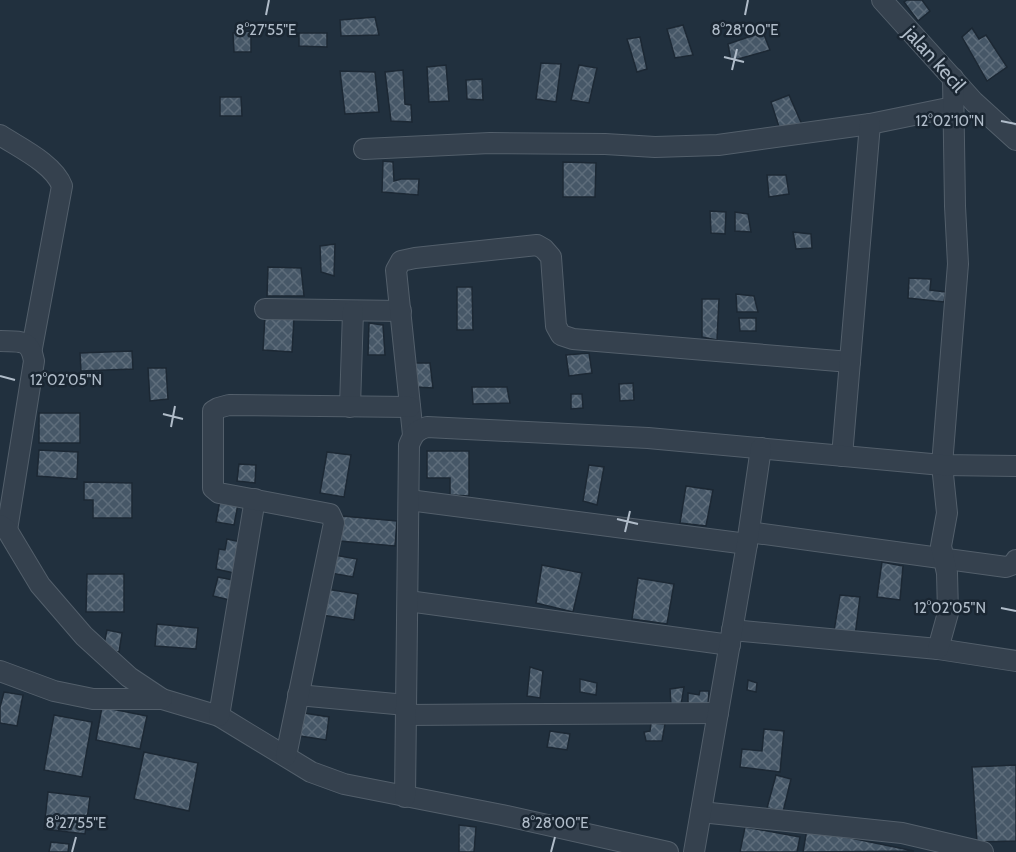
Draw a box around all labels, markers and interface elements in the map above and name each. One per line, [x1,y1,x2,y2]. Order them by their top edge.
street label: jalan kecil [898,20,971,97]
text: 8°27'55"E [236,21,296,39]
text: 8°28'00"E [711,21,779,39]
text: 12°02'10"N [916,112,984,130]
text: 12°02'05"N [30,371,102,389]
text: 12°02'05"N [914,599,986,617]
text: 8°27'55"E [46,814,106,832]
text: 8°28'00"E [521,814,589,832]

